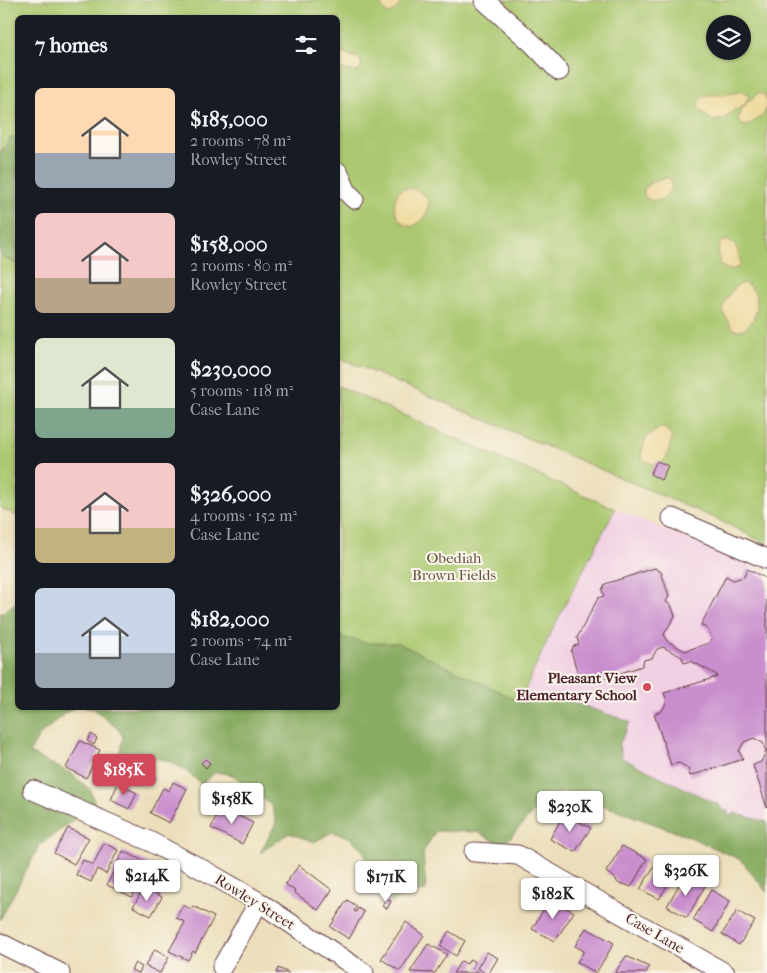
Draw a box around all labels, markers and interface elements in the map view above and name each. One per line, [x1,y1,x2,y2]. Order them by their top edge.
map controls [706,15,751,60]
button: layers [706,15,751,60]
icon: filters [292,31,320,59]
text: 7 homes [35,33,107,57]
text: $185,000 [190,107,268,131]
icon: home [75,108,135,168]
text: 2 rooms · 78 m² [190,131,291,150]
text: Rowley Street [190,150,287,169]
text: $158,000 [190,232,268,256]
icon: home [75,233,135,293]
text: 2 rooms · 80 m² [190,256,292,275]
text: Rowley Street [190,275,287,294]
text: $230,000 [190,357,272,381]
icon: home [75,358,135,418]
text: 5 rooms · 118 m² [190,381,293,400]
text: Case Lane [190,400,260,419]
text: $326,000 [190,482,271,506]
icon: home [75,483,135,543]
text: 4 rooms · 152 m² [190,506,297,525]
text: Case Lane [190,525,260,544]
park label: Obediah Brown Fields [412,549,496,584]
text: $182,000 [190,607,270,631]
icon: home [75,608,135,668]
text: 2 rooms · 74 m² [190,631,292,650]
text: Case Lane [190,650,260,669]
place label: Pleasant View Elementary School [516,669,638,704]
marker: Pleasant View Elementary School [641,681,653,693]
pin: $185K [89,754,159,796]
text: $185K [103,760,145,779]
pin: $158K [197,782,267,825]
text: $158K [211,789,253,808]
pin: $230K [535,790,605,833]
text: $230K [548,797,592,816]
pin: $326K [651,854,721,897]
pin: $214K [112,860,182,902]
pin: $171K [351,860,421,903]
text: $326K [664,861,708,880]
text: $214K [125,866,169,885]
text: $171K [366,867,406,886]
street label: Rowley Street [212,870,299,934]
pin: $182K [518,878,588,920]
text: $182K [532,884,574,903]
street label: Case Lane [622,909,688,957]

